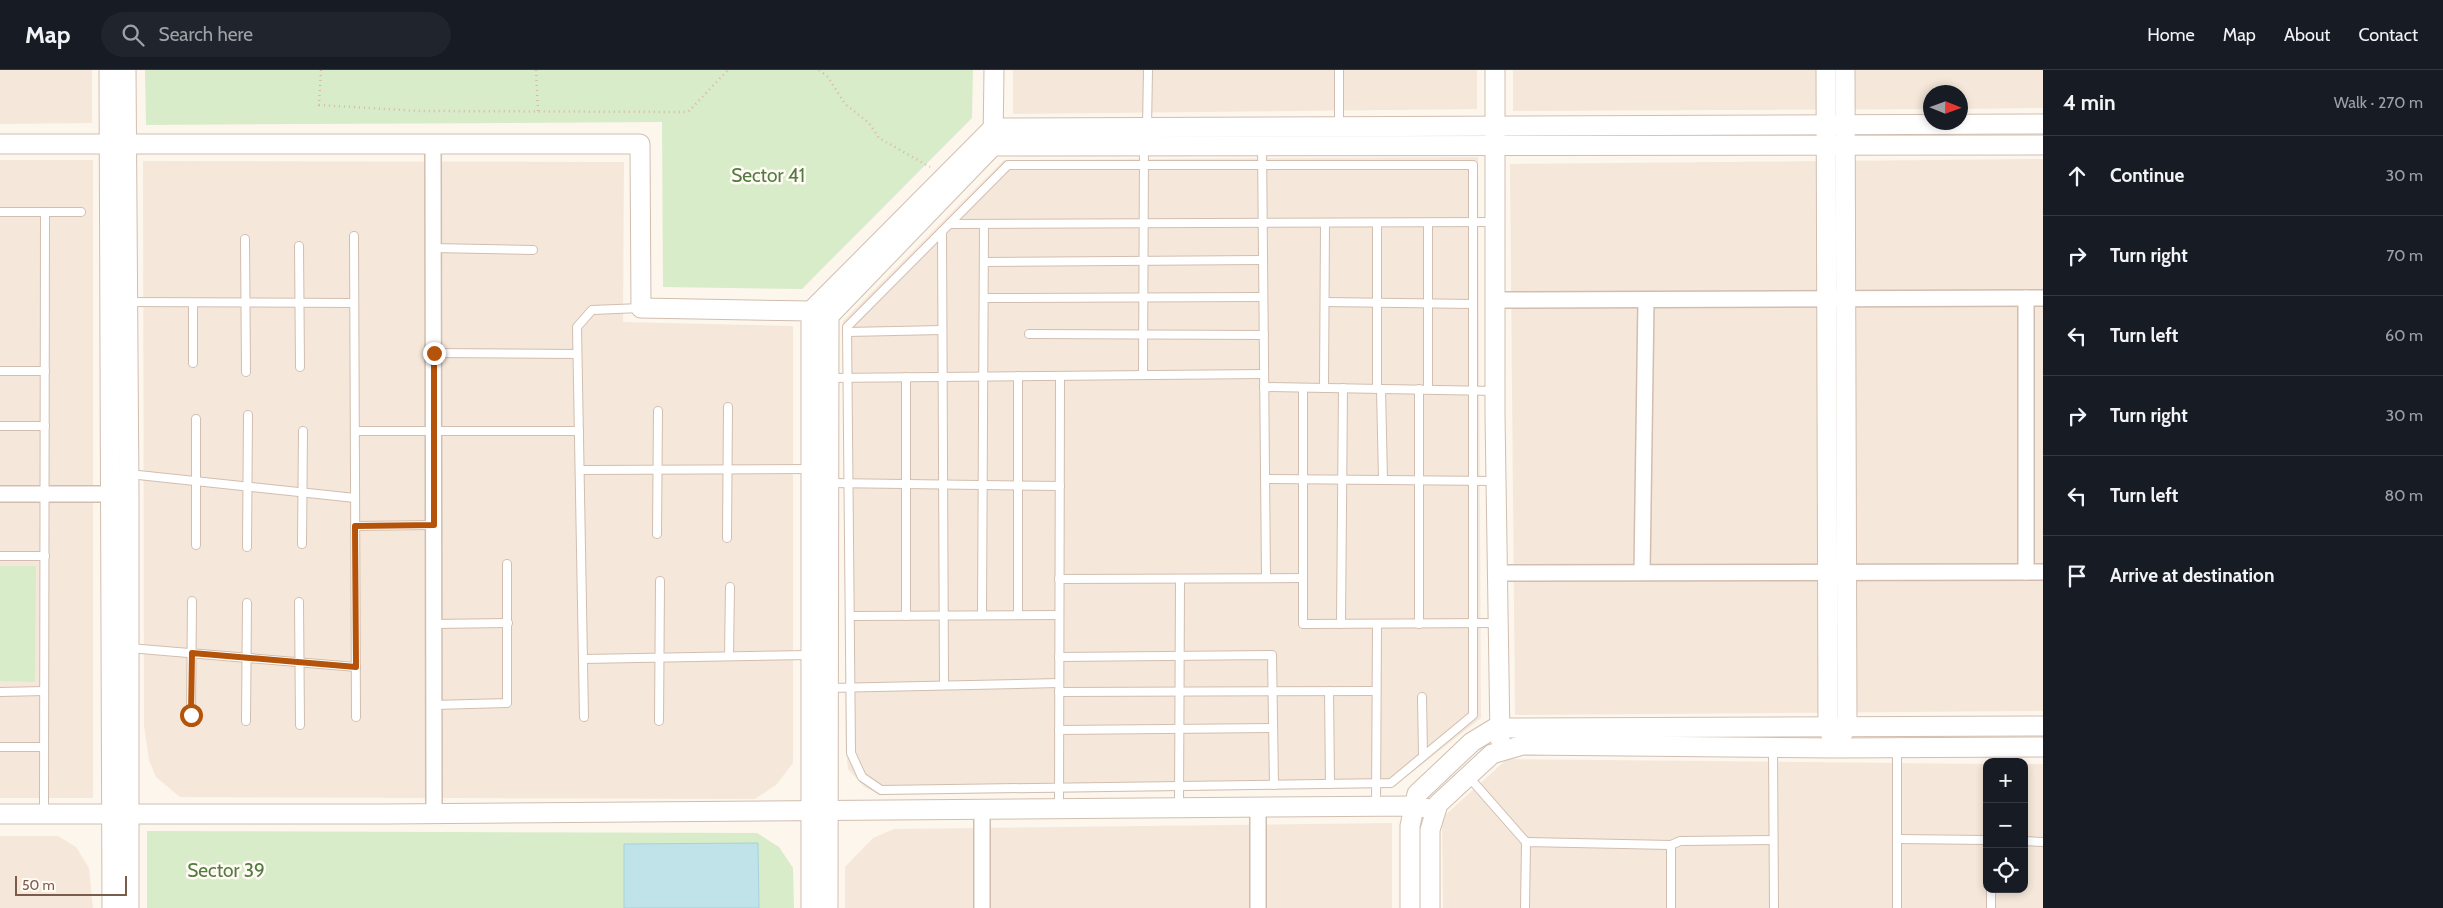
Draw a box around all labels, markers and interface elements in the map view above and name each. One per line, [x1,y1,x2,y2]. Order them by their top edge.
search box [101,12,451,57]
text: Map [25,20,71,49]
icon: search [119,21,147,49]
text: Search here [159,23,253,46]
text: Home [2147,24,2195,46]
text: Map [2223,24,2256,46]
text: About [2284,24,2330,46]
text: Contact [2358,24,2418,46]
north arrow [1923,85,1968,130]
text: 4 min [2063,90,2116,115]
text: Walk · 270 m [2334,93,2423,112]
icon: ahead [2063,162,2091,190]
park label: Sector 41 [731,164,805,187]
text: Continue [2110,164,2184,187]
text: 30 m [2386,166,2423,185]
icon: right [2063,242,2091,270]
text: Turn right [2110,244,2188,267]
text: 70 m [2386,246,2423,265]
icon: left [2063,322,2091,350]
text: Turn left [2110,324,2178,347]
text: 60 m [2385,326,2423,345]
route end [423,342,446,365]
icon: right [2063,402,2091,430]
text: Turn right [2110,404,2188,427]
text: 30 m [2386,406,2423,425]
icon: left [2063,482,2091,510]
text: Turn left [2110,484,2178,507]
text: 80 m [2385,486,2423,505]
icon: arrive [2063,562,2091,590]
text: Arrive at destination [2110,564,2274,587]
route start [180,704,203,727]
map controls [1983,758,2028,893]
button: + [1983,758,2028,803]
button: − [1983,803,2028,848]
button: locate [1983,848,2028,893]
park label: Sector 39 [187,859,265,882]
scale bar [15,873,128,896]
text: 50 m [22,876,55,894]

